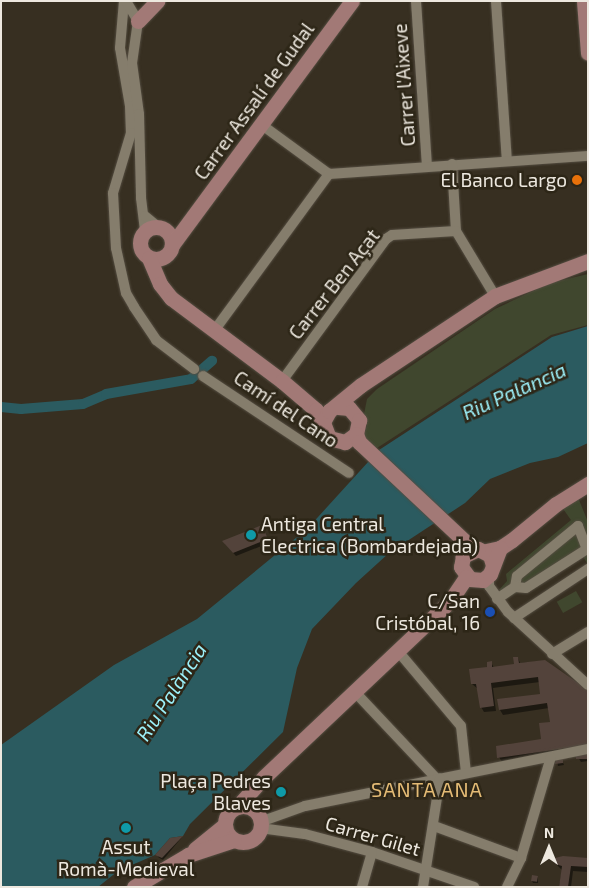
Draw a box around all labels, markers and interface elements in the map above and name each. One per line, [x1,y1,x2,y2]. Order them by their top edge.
street label: Carrer Assalí de Gudal [189,18,319,184]
street label: Carrer l'Aixeve [388,23,420,147]
place label: El Banco Largo [440,169,567,191]
marker: El Banco Largo [571,174,583,186]
street label: Carrer Ben Açat [284,224,384,344]
water label: Riu Palància [458,357,570,425]
street label: Camí del Cano [229,366,343,452]
place label: Antiga Central Electrica (Bombardejada) [261,513,478,557]
marker: Antiga Central Electrica (Bombardejada) [245,529,257,541]
place label: C/San Cristóbal, 16 [375,590,480,634]
marker: C/San Cristóbal, 16 [484,606,496,618]
water label: Riu Palància [131,639,211,745]
place label: Plaça Pedres Blaves [160,770,271,814]
district label: SANTA ANA [369,777,485,801]
marker: Plaça Pedres Blaves [275,786,287,798]
street label: Carrer Gilet [323,812,423,860]
marker: Assut Romà-Medieval [120,822,132,834]
north arrow [524,823,574,873]
text: N [544,824,554,841]
place label: Assut Romà-Medieval [58,836,194,880]

